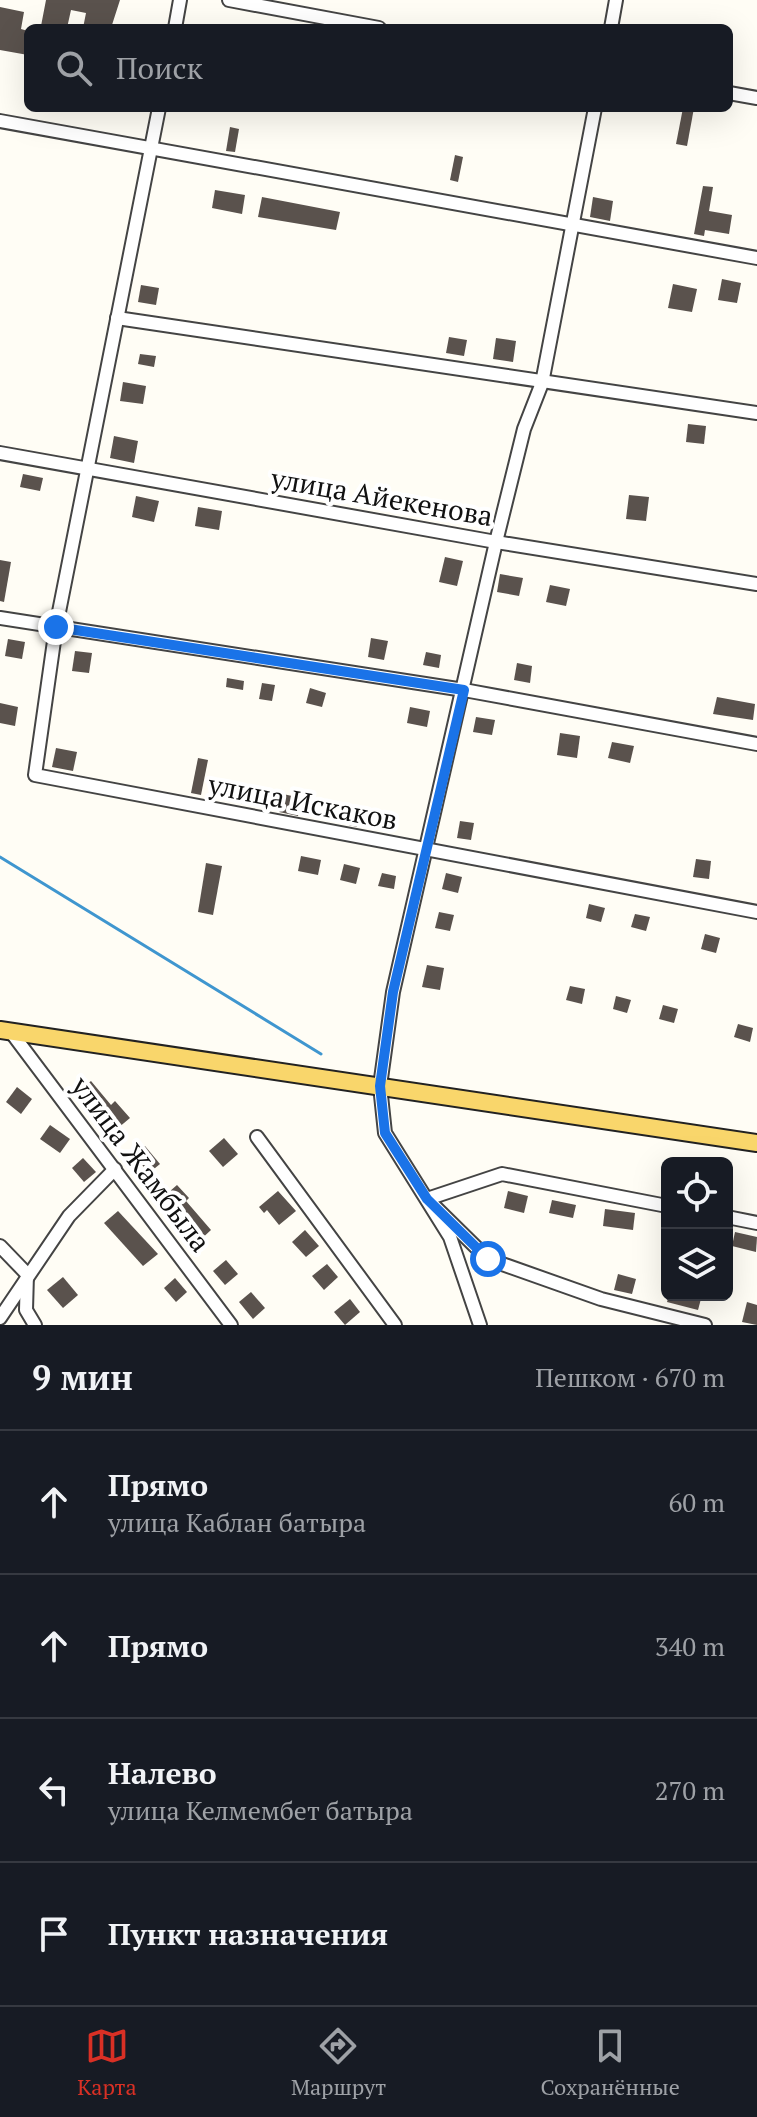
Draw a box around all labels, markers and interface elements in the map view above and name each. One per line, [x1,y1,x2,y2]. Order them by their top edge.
search box [24,24,733,112]
icon: search [52,46,96,90]
text: Поиск [116,48,203,88]
street label: улица Айекенова [267,459,496,534]
route end [38,609,74,645]
street label: улица Искаков [204,765,401,838]
street label: улица Жамбыла [63,1068,220,1259]
map controls [661,1157,733,1301]
button: locate [661,1157,733,1229]
button: layers [661,1229,733,1301]
route start [470,1241,506,1277]
text: 9 мин [32,1355,133,1400]
text: Пешком · 670 m [535,1360,725,1394]
text: Прямо [108,1465,208,1505]
icon: ahead [32,1480,76,1524]
text: 60 m [669,1485,725,1519]
text: улица Каблан батыра [108,1505,366,1539]
icon: ahead [32,1624,76,1668]
text: Прямо [108,1626,208,1666]
text: 340 m [655,1629,725,1663]
text: Налево [108,1753,217,1793]
icon: left [32,1768,76,1812]
text: 270 m [655,1773,725,1807]
text: улица Келмембет батыра [108,1793,413,1827]
icon: arrive [32,1912,76,1956]
text: Пункт назначения [108,1914,388,1954]
tab: Карта [77,2024,137,2101]
tab: Маршрут [291,2024,386,2101]
tab: Сохранённые [540,2024,680,2101]

